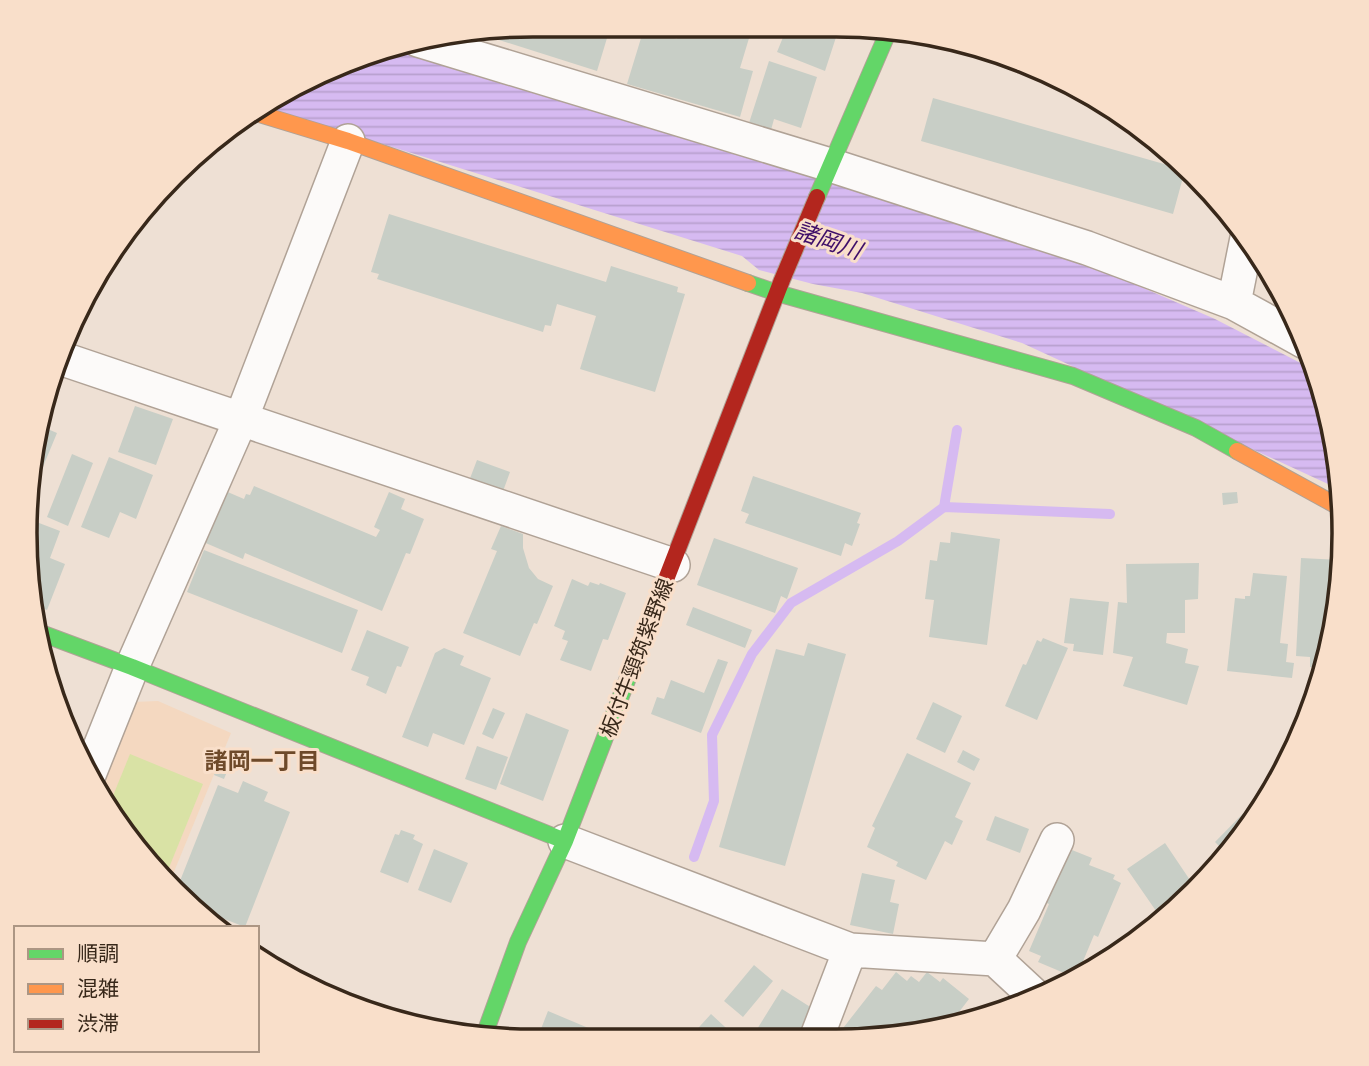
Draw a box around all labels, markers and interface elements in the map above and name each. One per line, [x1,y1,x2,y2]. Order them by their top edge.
water label: 諸岡川 [790,215,869,268]
street label: 板付牛頸筑紫野線 [594,575,680,741]
district label: 諸岡一丁目 [205,746,320,777]
legend [14,926,259,1052]
text: 順調 [77,940,119,968]
text: 混雑 [77,975,119,1003]
text: 渋滞 [77,1010,119,1038]

